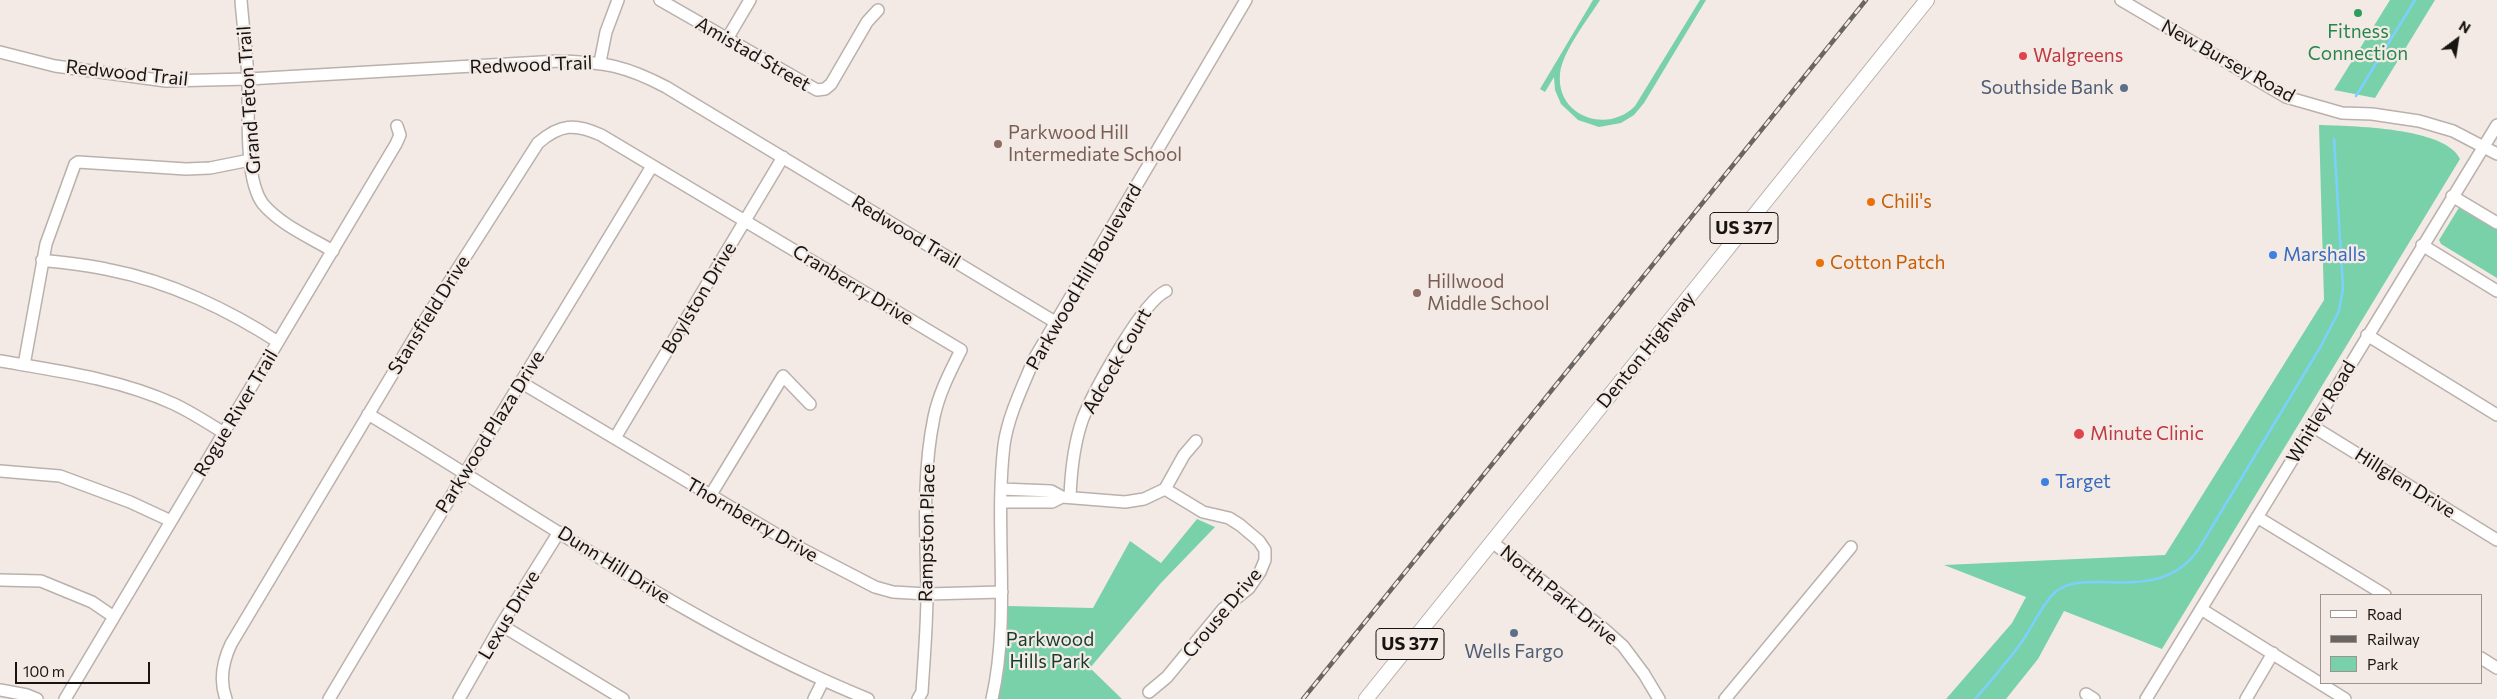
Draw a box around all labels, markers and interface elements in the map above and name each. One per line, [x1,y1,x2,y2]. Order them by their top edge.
marker: Fitness Connection [2352,7,2364,19]
street label: Amistad Street [691,12,815,96]
street label: New Bursey Road [2157,15,2299,107]
north arrow [2432,15,2482,65]
text: N [2456,17,2474,37]
place label: Fitness Connection [2308,21,2408,65]
street label: Grand Teton Trail [232,25,266,175]
place label: Walgreens [2033,45,2123,67]
marker: Walgreens [2017,50,2029,62]
street label: Redwood Trail [469,51,593,79]
street label: Redwood Trail [65,55,189,91]
place label: Southside Bank [1981,77,2114,99]
marker: Southside Bank [2118,82,2130,94]
place label: Parkwood Hill Intermediate School [1008,122,1182,166]
marker: Parkwood Hill Intermediate School [992,138,1004,150]
street label: Parkwood Hill Boulevard [1021,180,1147,374]
street label: Redwood Trail [847,191,965,273]
place label: Chili's [1881,191,1932,213]
marker: Chili's [1865,196,1877,208]
road number: US 377 [1710,212,1778,244]
street label: Boylston Drive [657,238,741,358]
street label: Cranberry Drive [788,240,918,330]
place label: Marshalls [2283,244,2366,266]
marker: Marshalls [2267,249,2279,261]
street label: Stansfield Drive [383,251,475,379]
place label: Cotton Patch [1830,252,1945,274]
marker: Cotton Patch [1814,257,1826,269]
place label: Hillwood Middle School [1427,271,1549,315]
marker: Hillwood Middle School [1411,287,1423,299]
street label: Denton Highway [1592,287,1700,413]
street label: Adcock Court [1078,304,1156,418]
street label: Rogue River Trail [189,345,283,481]
street label: Parkwood Plaza Drive [431,346,549,518]
street label: Whitley Road [2282,357,2360,467]
place label: Minute Clinic [2090,423,2204,445]
marker: Minute Clinic [2072,427,2086,441]
street label: Hillglen Drive [2350,443,2460,523]
street label: Rampston Place [914,464,940,602]
place label: Target [2055,471,2111,493]
street label: Thornberry Drive [682,473,822,567]
marker: Target [2039,476,2051,488]
street label: Dunn Hill Drive [554,521,674,609]
street label: North Park Drive [1496,541,1622,649]
street label: Crouse Drive [1178,563,1266,663]
street label: Lexus Drive [474,566,544,664]
legend [2320,594,2482,684]
text: Road [2367,605,2402,623]
marker: Wells Fargo [1508,627,1520,639]
park label: Parkwood Hills Park [1006,629,1094,673]
road number: US 377 [1376,629,1444,660]
text: Railway [2367,630,2420,648]
place label: Wells Fargo [1464,641,1564,663]
scale bar [18,652,152,684]
text: Park [2367,655,2398,673]
text: 100 m [23,662,65,680]

